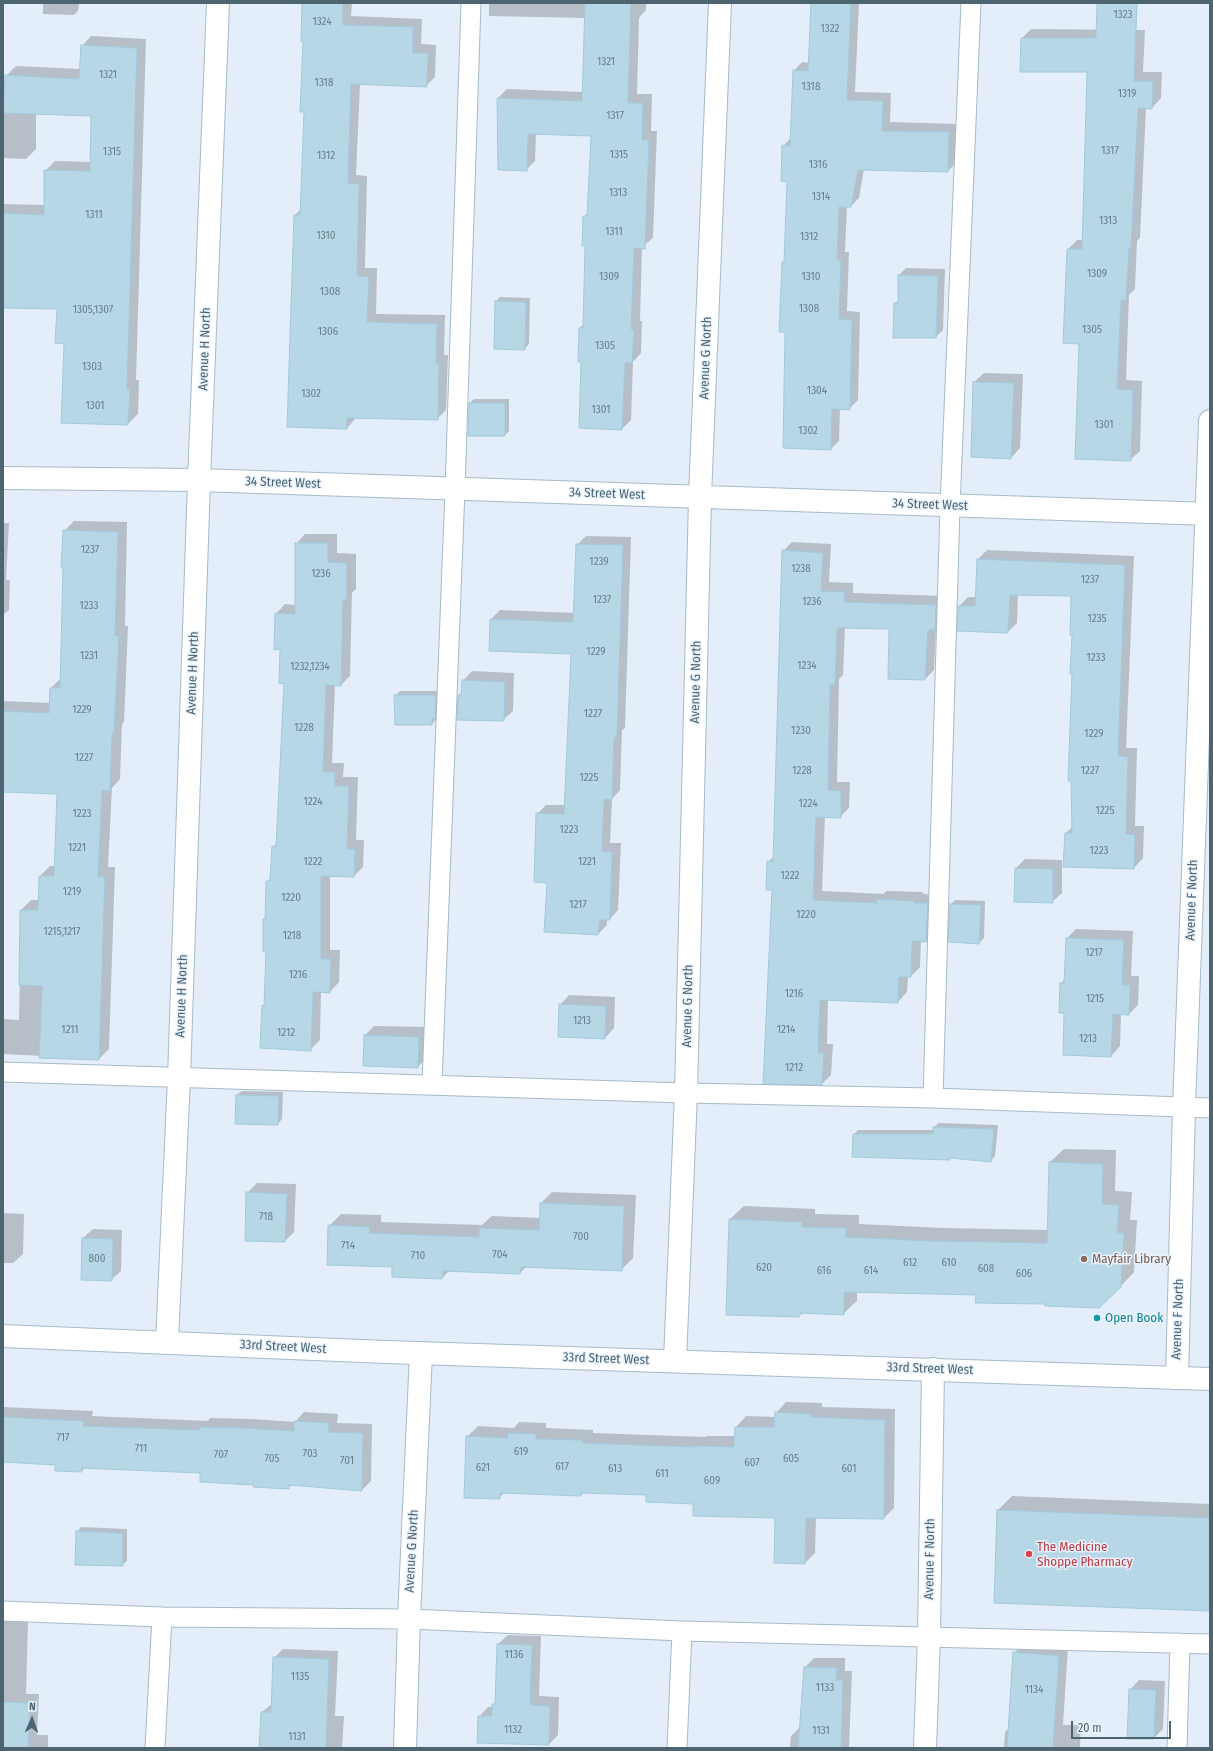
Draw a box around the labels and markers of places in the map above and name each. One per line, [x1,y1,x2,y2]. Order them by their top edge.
place label: Mayfair Library [1092,1251,1171,1267]
marker: Mayfair Library [1079,1254,1089,1264]
place label: Open Book [1105,1310,1163,1326]
marker: Open Book [1092,1313,1102,1323]
place label: The Medicine Shoppe Pharmacy [1037,1539,1132,1570]
marker: The Medicine Shoppe Pharmacy [1024,1549,1034,1559]

